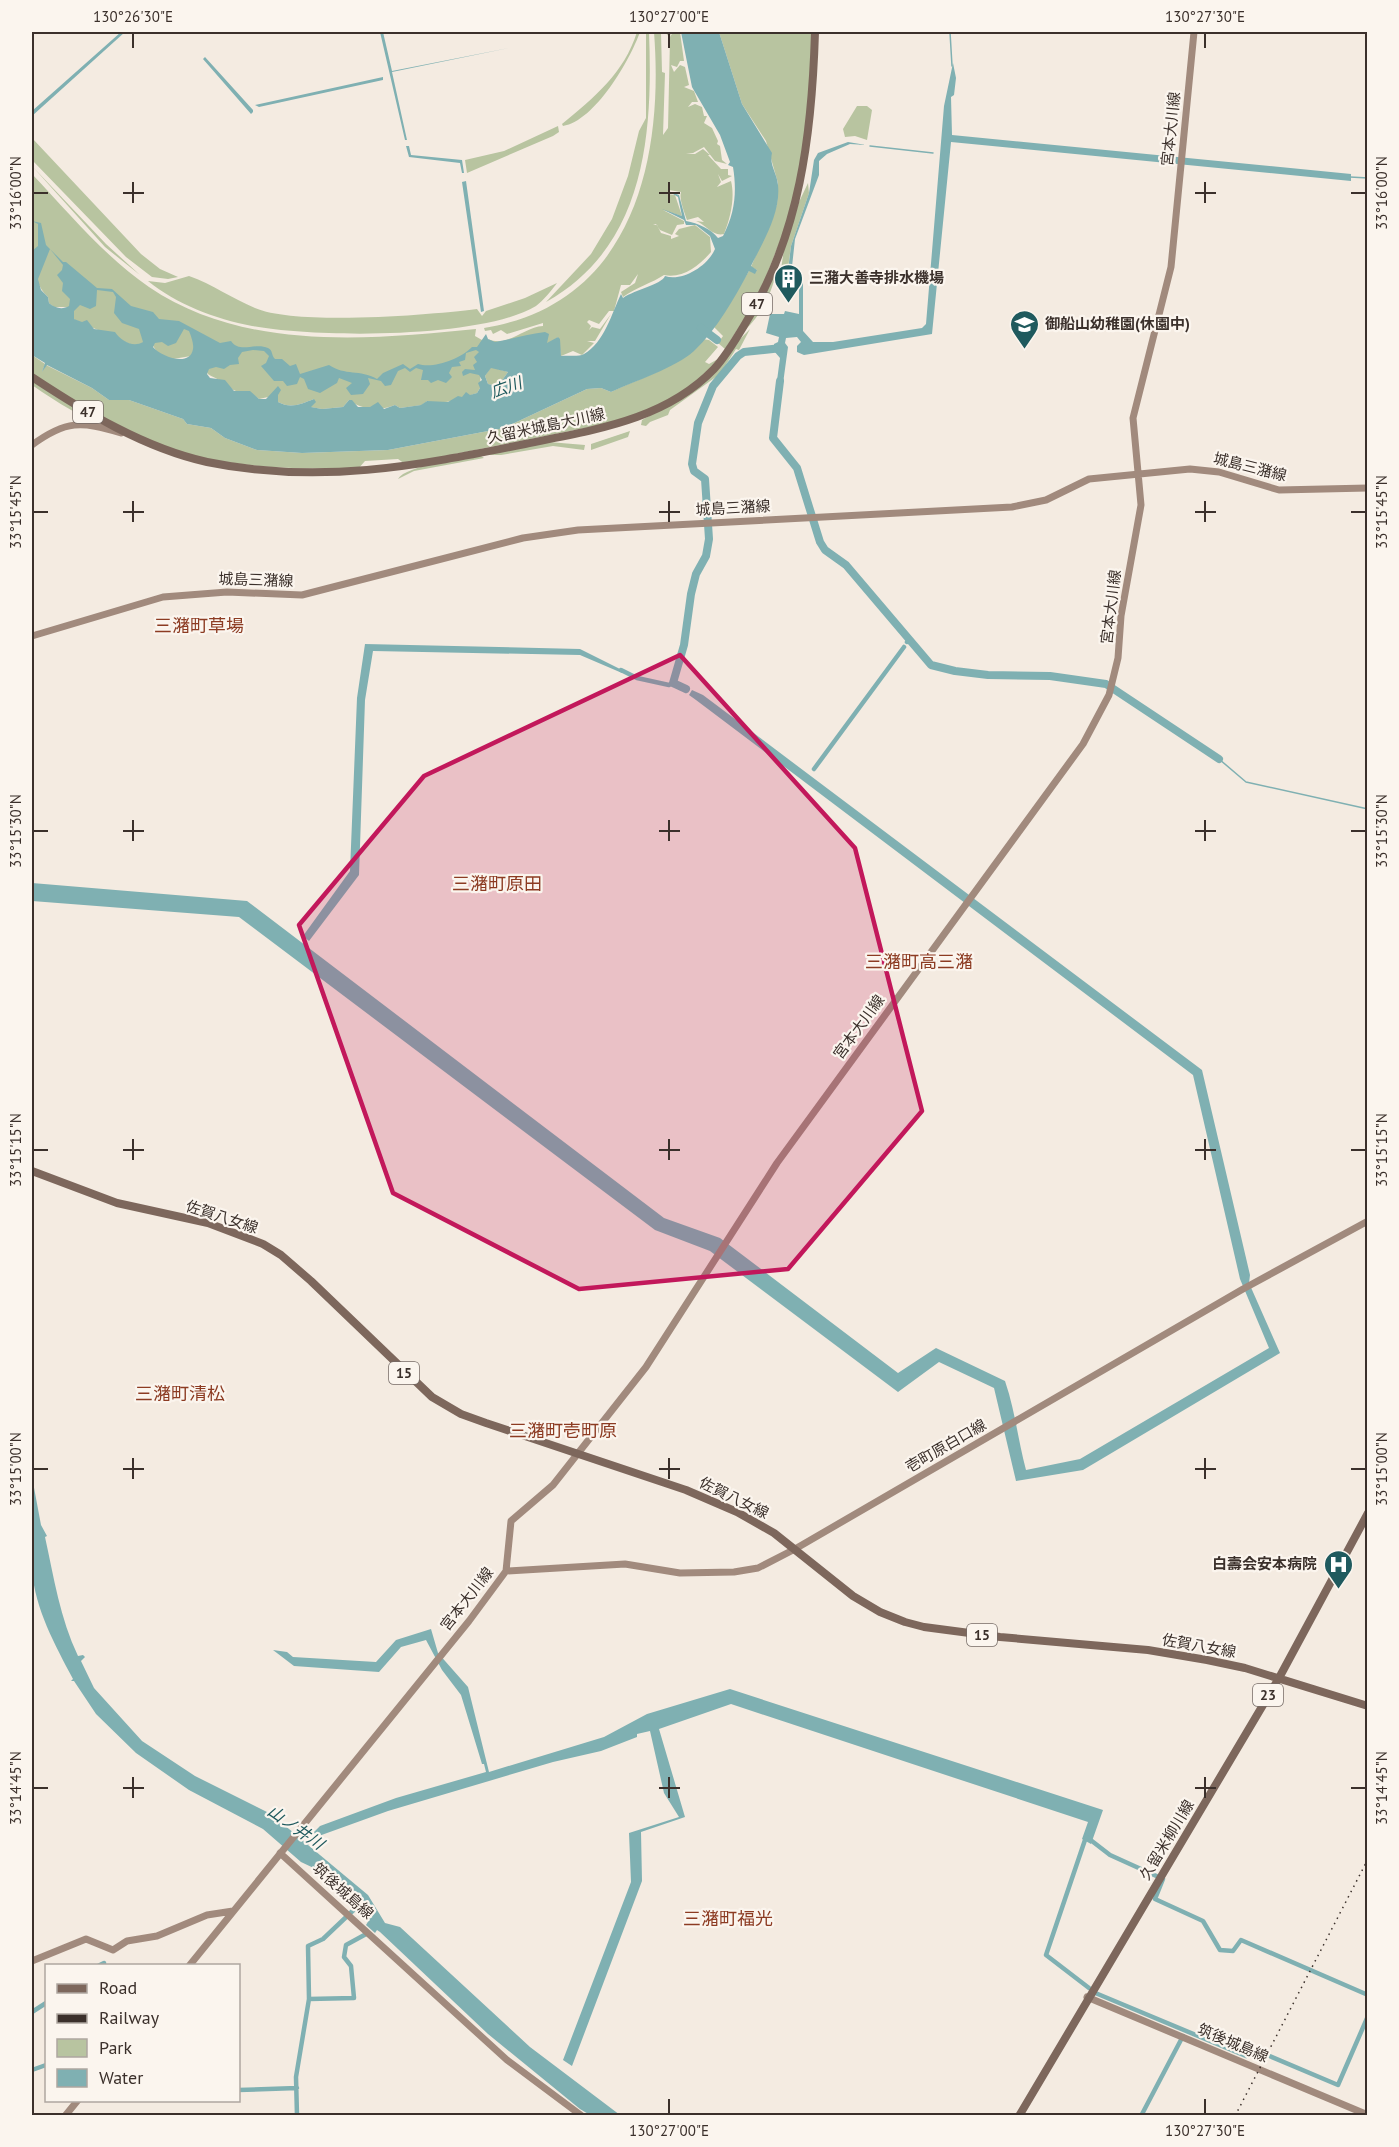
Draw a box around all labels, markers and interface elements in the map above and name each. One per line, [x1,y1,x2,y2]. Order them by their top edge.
text: 130°26'30"E [93,7,173,26]
text: 130°27'00"E [629,7,709,26]
text: 130°27'30"E [1165,7,1245,26]
street label: 宮本大川線 [1157,91,1184,167]
text: 33°16'00"N [6,156,25,230]
text: 33°16'00"N [1372,156,1391,230]
building icon: 三潴大善寺排水機場 [772,262,804,304]
place label: 三潴大善寺排水機場 [809,268,944,287]
road number: 47 [742,293,772,315]
school or university icon: 御船山幼稚園(休園中) [1008,308,1040,350]
place label: 御船山幼稚園(休園中) [1045,314,1190,333]
water label: 広川 [488,371,526,402]
road number: 47 [73,401,103,423]
street label: 久留米城島大川線 [485,404,607,447]
street label: 城島三潴線 [1211,448,1289,485]
text: 33°15'45"N [6,475,25,549]
text: 33°15'45"N [1372,475,1391,549]
street label: 城島三潴線 [695,496,771,519]
street label: 城島三潴線 [218,569,294,590]
street label: 宮本大川線 [1097,569,1125,645]
district label: 三潴町草場 [154,614,244,637]
text: 33°15'30"N [6,794,25,868]
text: 33°15'30"N [1372,794,1391,868]
district label: 三潴町原田 [452,872,542,895]
district label: 三潴町高三潴 [865,950,973,973]
street label: 宮本大川線 [829,991,888,1063]
text: 33°15'15"N [6,1113,25,1187]
text: 33°15'15"N [1372,1113,1391,1187]
street label: 佐賀八女線 [184,1196,261,1237]
road number: 15 [389,1362,419,1384]
district label: 三潴町清松 [135,1382,225,1405]
street label: 壱町原白口線 [902,1415,989,1476]
district label: 三潴町壱町原 [509,1419,617,1442]
text: 33°15'00"N [6,1432,25,1506]
text: 33°15'00"N [1372,1432,1391,1506]
street label: 佐賀八女線 [696,1473,772,1523]
hospital icon: 白壽会安本病院 [1322,1548,1354,1590]
place label: 白壽会安本病院 [1212,1554,1317,1573]
street label: 宮本大川線 [436,1563,497,1634]
road number: 15 [967,1624,997,1646]
street label: 佐賀八女線 [1160,1630,1238,1661]
road number: 23 [1253,1684,1283,1706]
text: 33°14'45"N [6,1751,25,1825]
text: 33°14'45"N [1372,1751,1391,1825]
street label: 久留米柳川線 [1135,1796,1198,1883]
water label: 山ノ井川 [264,1800,330,1855]
street label: 筑後城島線 [309,1858,378,1923]
district label: 三潴町福光 [683,1907,773,1930]
legend [45,1964,240,2102]
text: Road [99,1976,137,1999]
text: Railway [99,2006,160,2029]
street label: 筑後城島線 [1195,2019,1271,2066]
text: Park [99,2036,132,2059]
text: Water [99,2066,143,2089]
text: 130°27'00"E [629,2121,709,2140]
text: 130°27'30"E [1165,2121,1245,2140]

